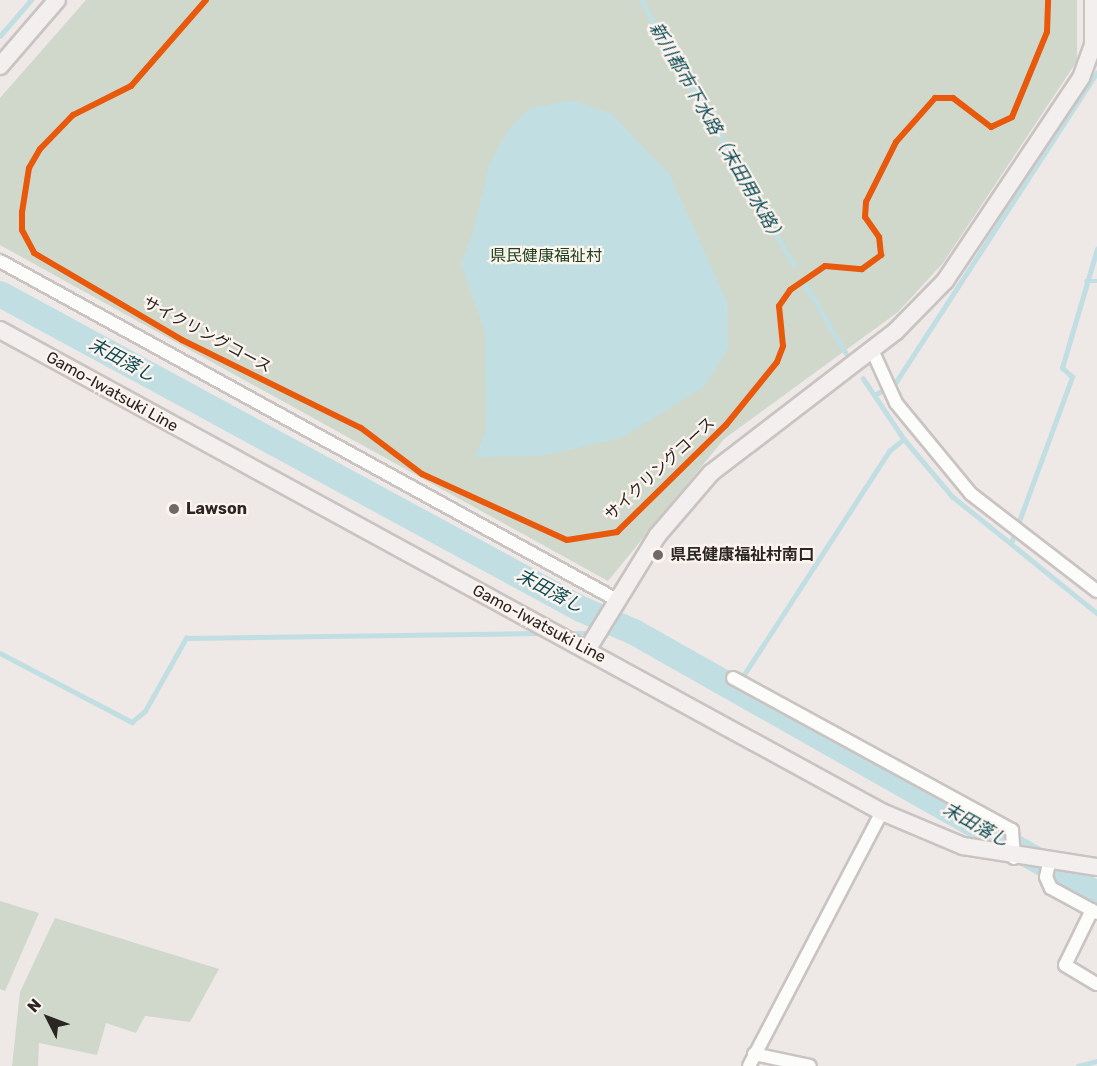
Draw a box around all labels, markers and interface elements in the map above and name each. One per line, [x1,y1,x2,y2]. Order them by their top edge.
water label: 新川都市下水路（末田用水路） [645,18,789,248]
park label: 県民健康福祉村 [490,246,602,266]
street label: サイクリングコース [139,293,275,377]
water label: 末田落し [85,334,159,386]
street label: Gamo-Iwatsuki Line [43,348,181,436]
street label: サイクリングコース [601,413,719,525]
place label: Lawson [186,499,247,519]
marker: Lawson [167,502,181,516]
place label: 県民健康福祉村南口 [670,545,814,565]
marker: 県民健康福祉村南口 [651,548,665,562]
water label: 末田落し [513,565,587,617]
street label: Gamo-Iwatsuki Line [469,581,609,667]
water label: 末田落し [939,798,1013,852]
north arrow [18,988,78,1048]
text: N [23,995,45,1016]

